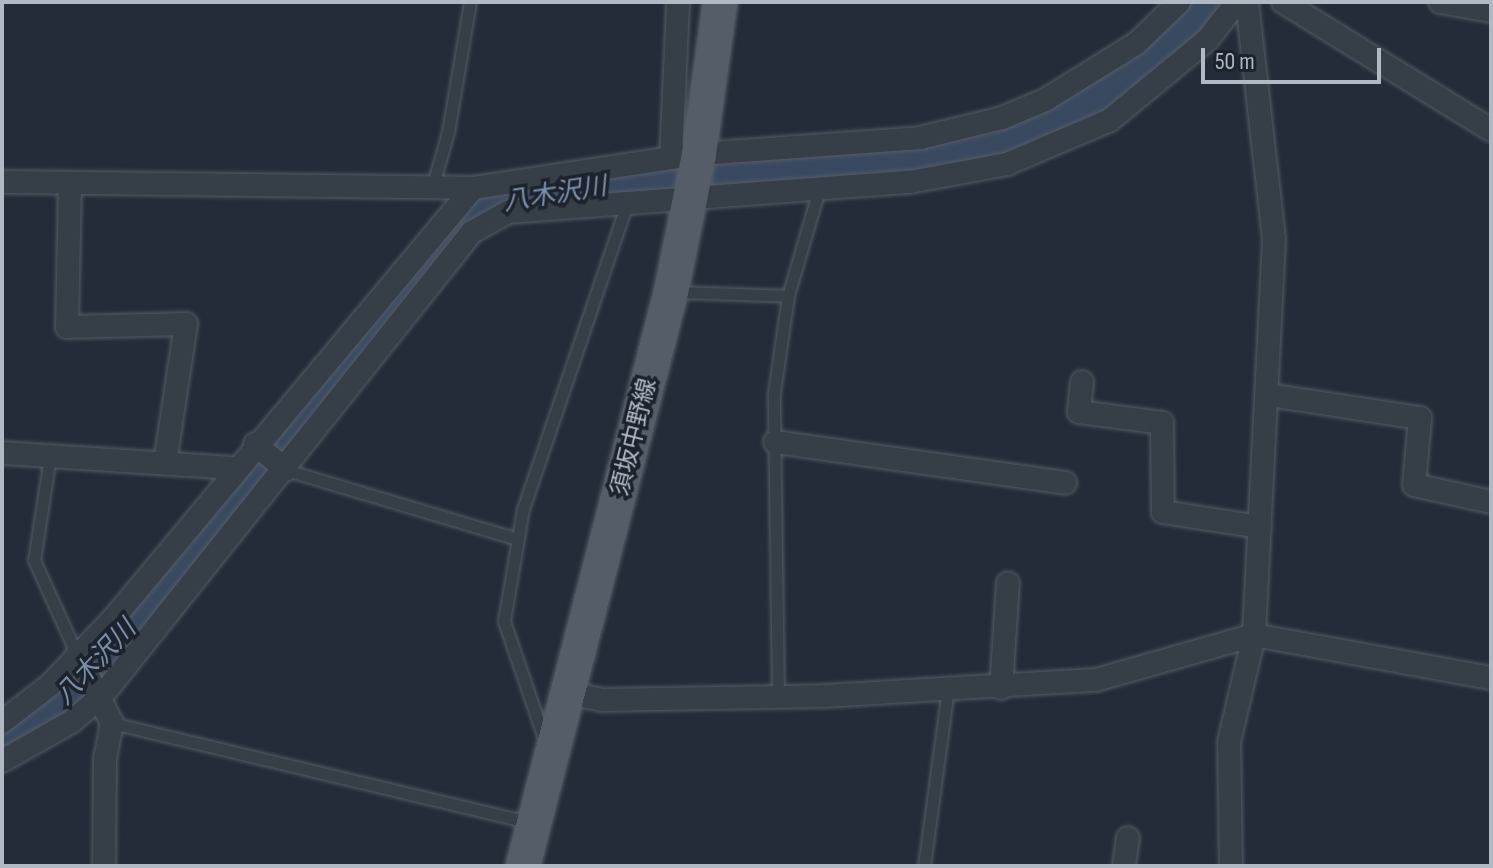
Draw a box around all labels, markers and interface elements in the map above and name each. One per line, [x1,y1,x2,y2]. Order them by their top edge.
scale bar [1205,32,1385,82]
text: 50 m [1215,47,1255,76]
water label: 八木沢川 [501,171,609,219]
street label: 須坂中野線 [606,375,662,499]
water label: 八木沢川 [49,614,143,712]

